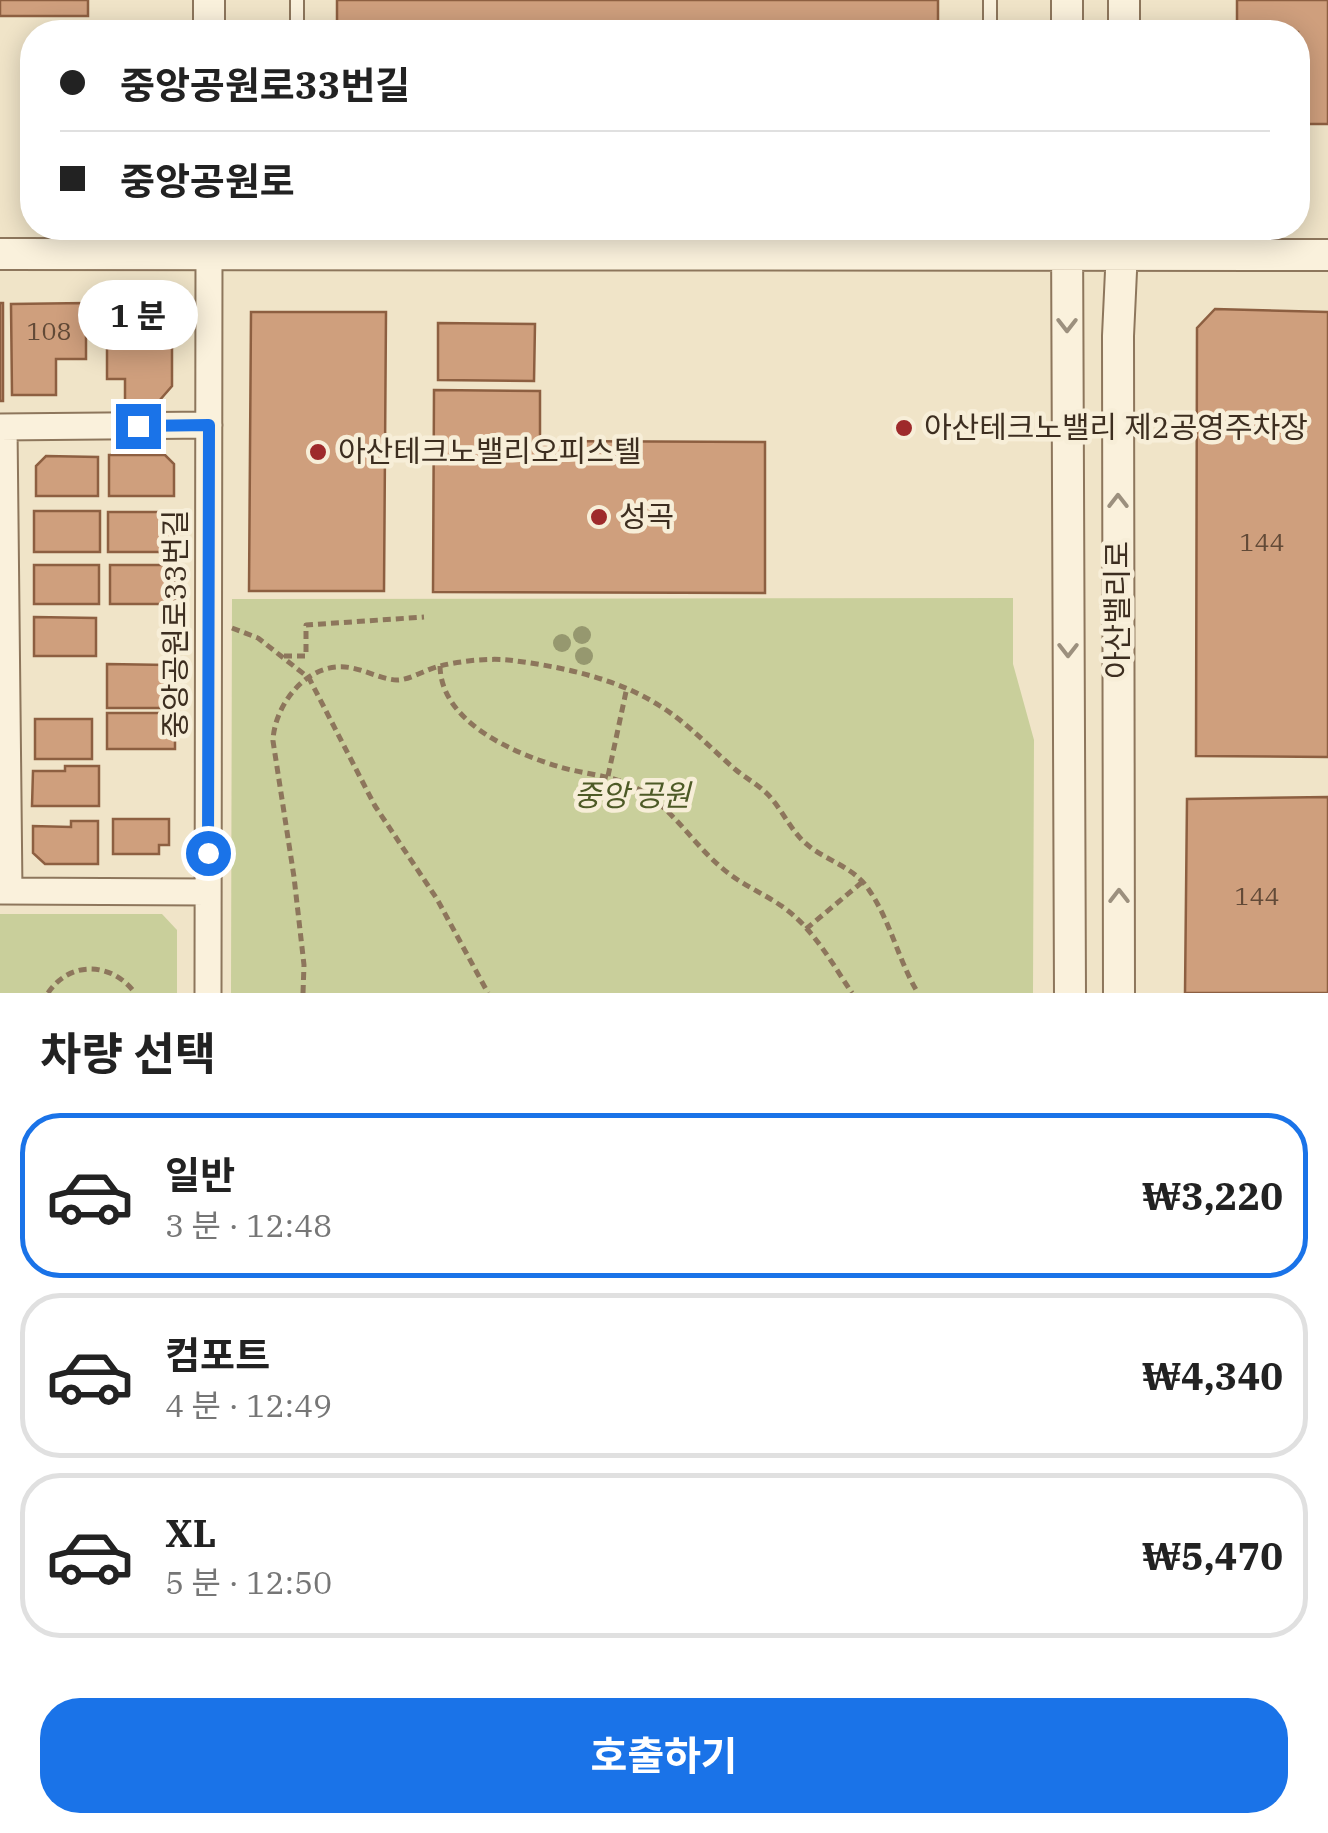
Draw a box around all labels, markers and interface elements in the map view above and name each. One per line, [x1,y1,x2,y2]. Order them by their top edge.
text: 중앙공원로33번길 [120,60,410,109]
text: 중앙공원로 [120,156,295,205]
callout: 1 분 [78,281,198,351]
text: 1 분 [110,294,166,336]
house number: 108 [26,314,72,347]
one-way arrow [1056,318,1078,333]
route end [116,404,161,449]
place label: 아산테크노밸리 제2공영주차장 [924,407,1308,446]
marker: 아산테크노밸리 제2공영주차장 [893,417,915,439]
place label: 아산테크노밸리오피스텔 [338,431,642,470]
marker: 아산테크노밸리오피스텔 [307,441,329,463]
one-way arrow [1107,492,1129,508]
place label: 성곡 [619,496,674,535]
marker: 성곡 [588,506,610,528]
street label: 중앙공원로33번길 [155,509,194,739]
house number: 144 [1239,525,1285,558]
street label: 아산밸리로 [1097,541,1136,679]
one-way arrow [1057,642,1079,658]
park label: 중앙 공원 [574,775,693,814]
route start [186,831,231,876]
house number: 144 [1234,879,1280,912]
one-way arrow [1108,887,1130,902]
text: 차량 선택 [40,1024,216,1082]
text: 일반 [165,1150,235,1199]
icon: car [45,1151,135,1241]
text: ₩3,220 [1142,1171,1283,1220]
text: 3 분 · 12:48 [165,1204,332,1246]
text: 컴포트 [165,1330,270,1379]
icon: car [45,1331,135,1421]
text: ₩4,340 [1142,1351,1283,1400]
text: 4 분 · 12:49 [165,1384,332,1426]
text: XL [165,1508,216,1557]
icon: car [45,1511,135,1601]
text: ₩5,470 [1142,1531,1283,1580]
text: 5 분 · 12:50 [165,1561,332,1603]
button: 호출하기 [40,1698,1288,1813]

